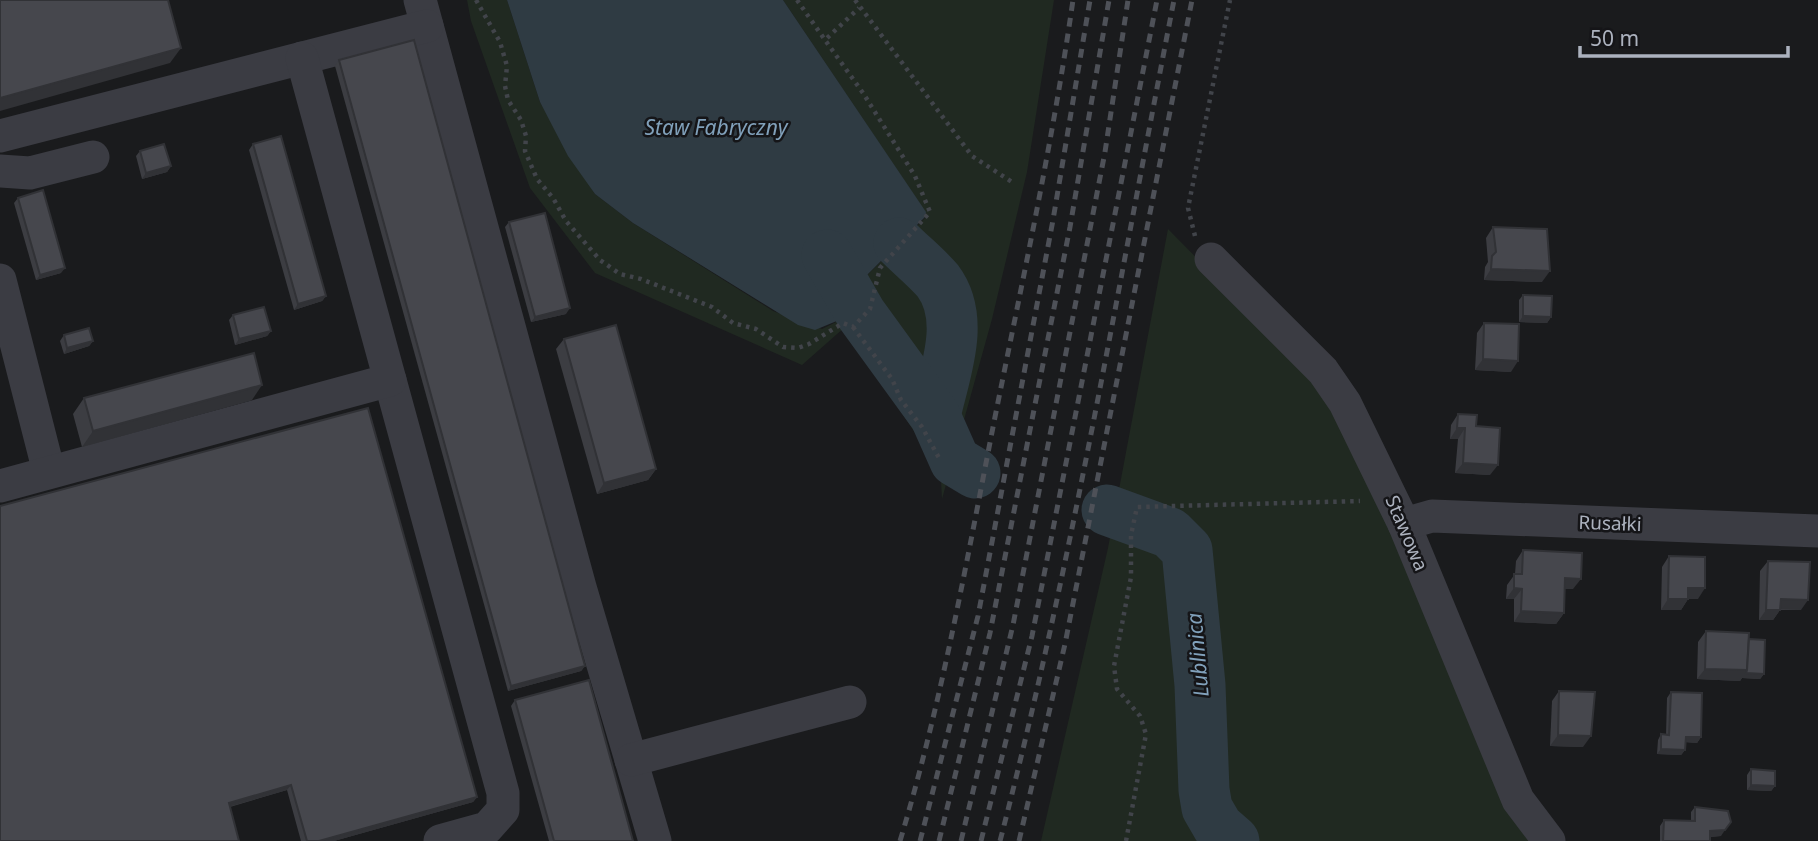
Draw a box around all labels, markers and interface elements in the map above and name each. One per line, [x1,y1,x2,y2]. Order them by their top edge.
scale bar [1580,14,1788,58]
text: 50 m [1590,24,1639,52]
water label: Staw Fabryczny [644,113,789,141]
street label: Stawowa [1379,491,1435,575]
street label: Rusałki [1578,509,1642,537]
water label: Lublinica [1179,612,1215,698]

